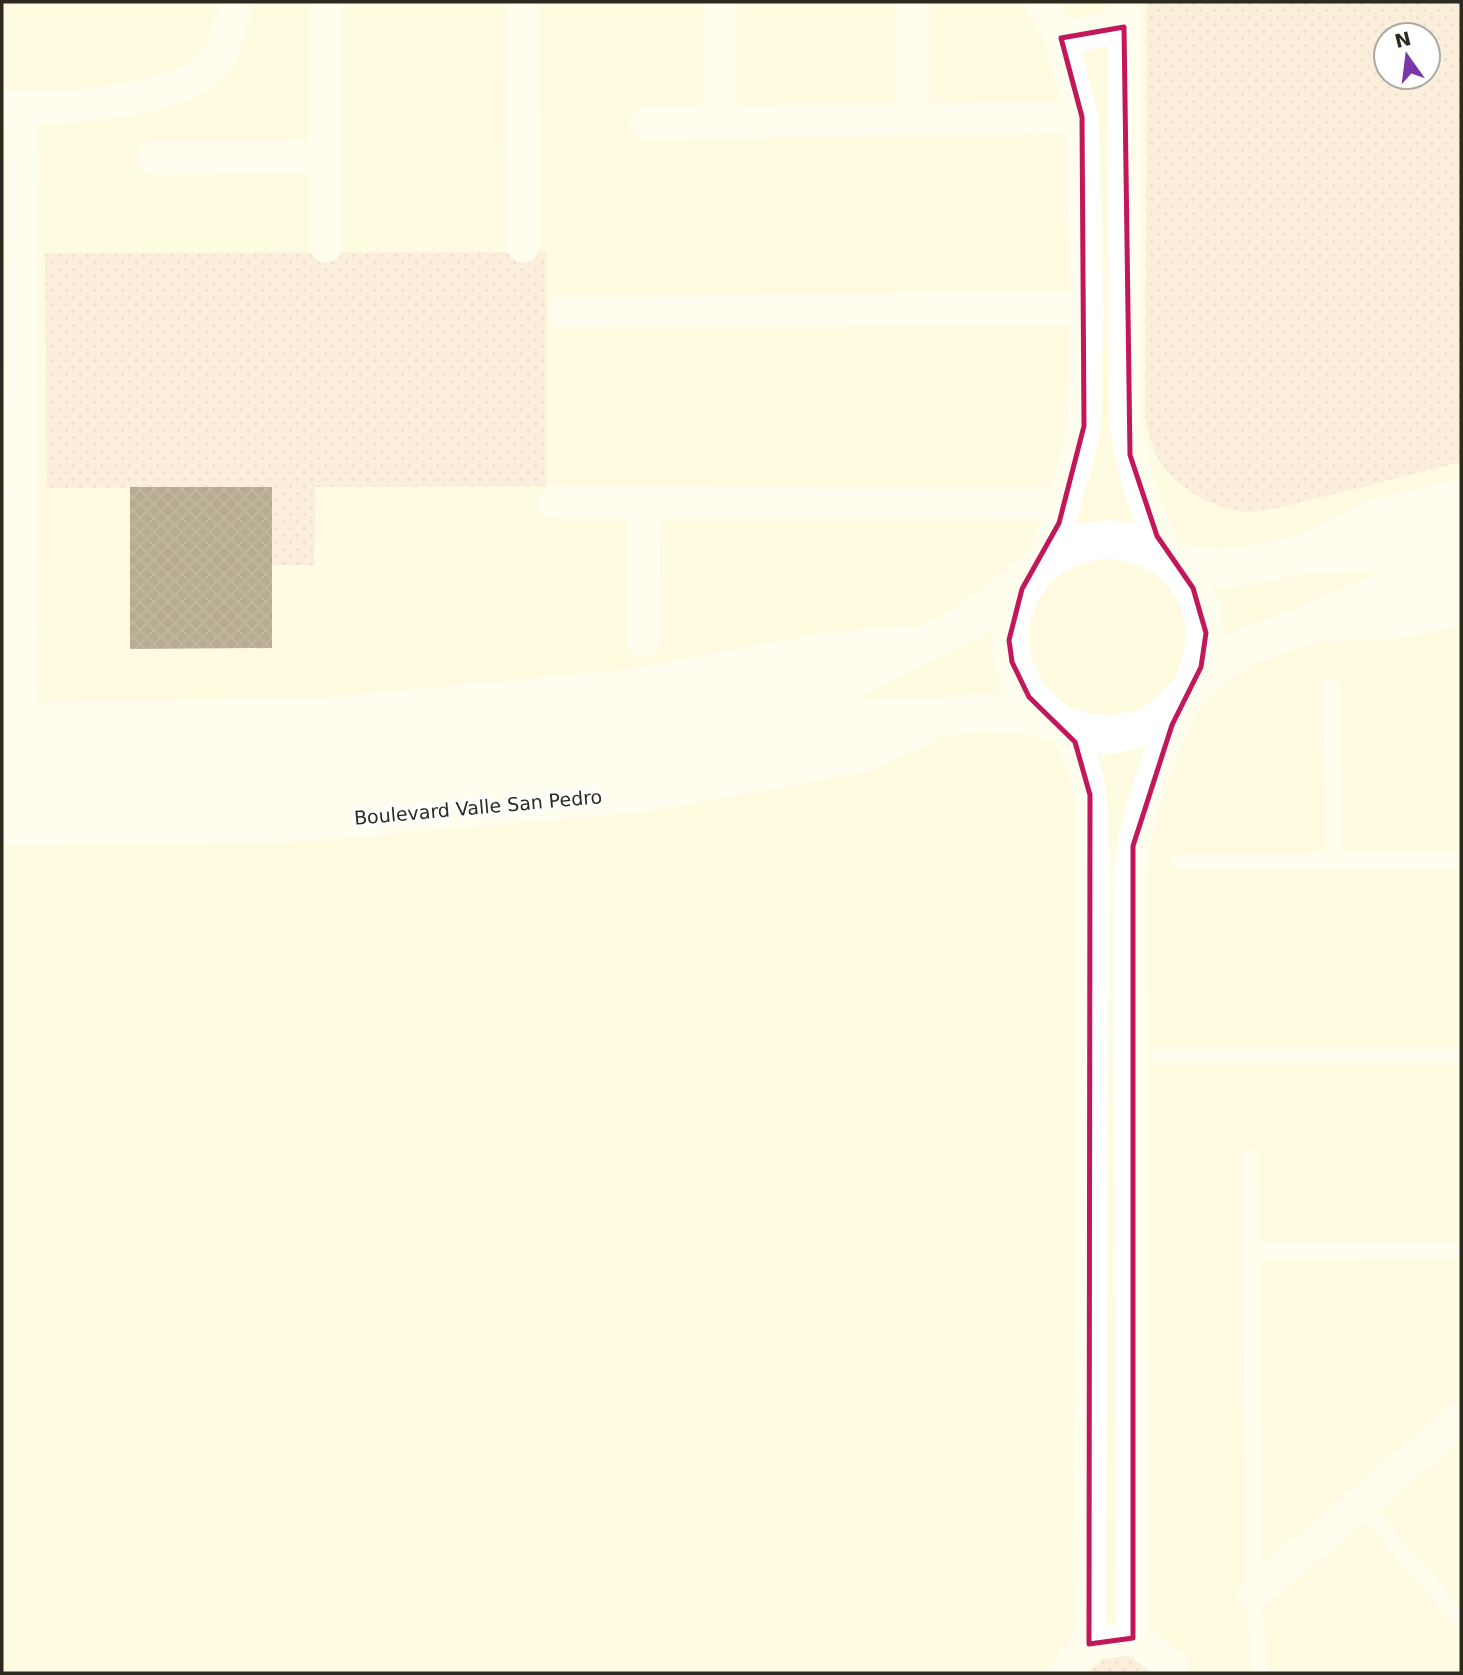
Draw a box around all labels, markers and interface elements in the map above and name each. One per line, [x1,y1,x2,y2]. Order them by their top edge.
north arrow [1372,21,1442,91]
text: N [1393,27,1413,52]
street label: Boulevard Valle San Pedro [353,785,603,829]

